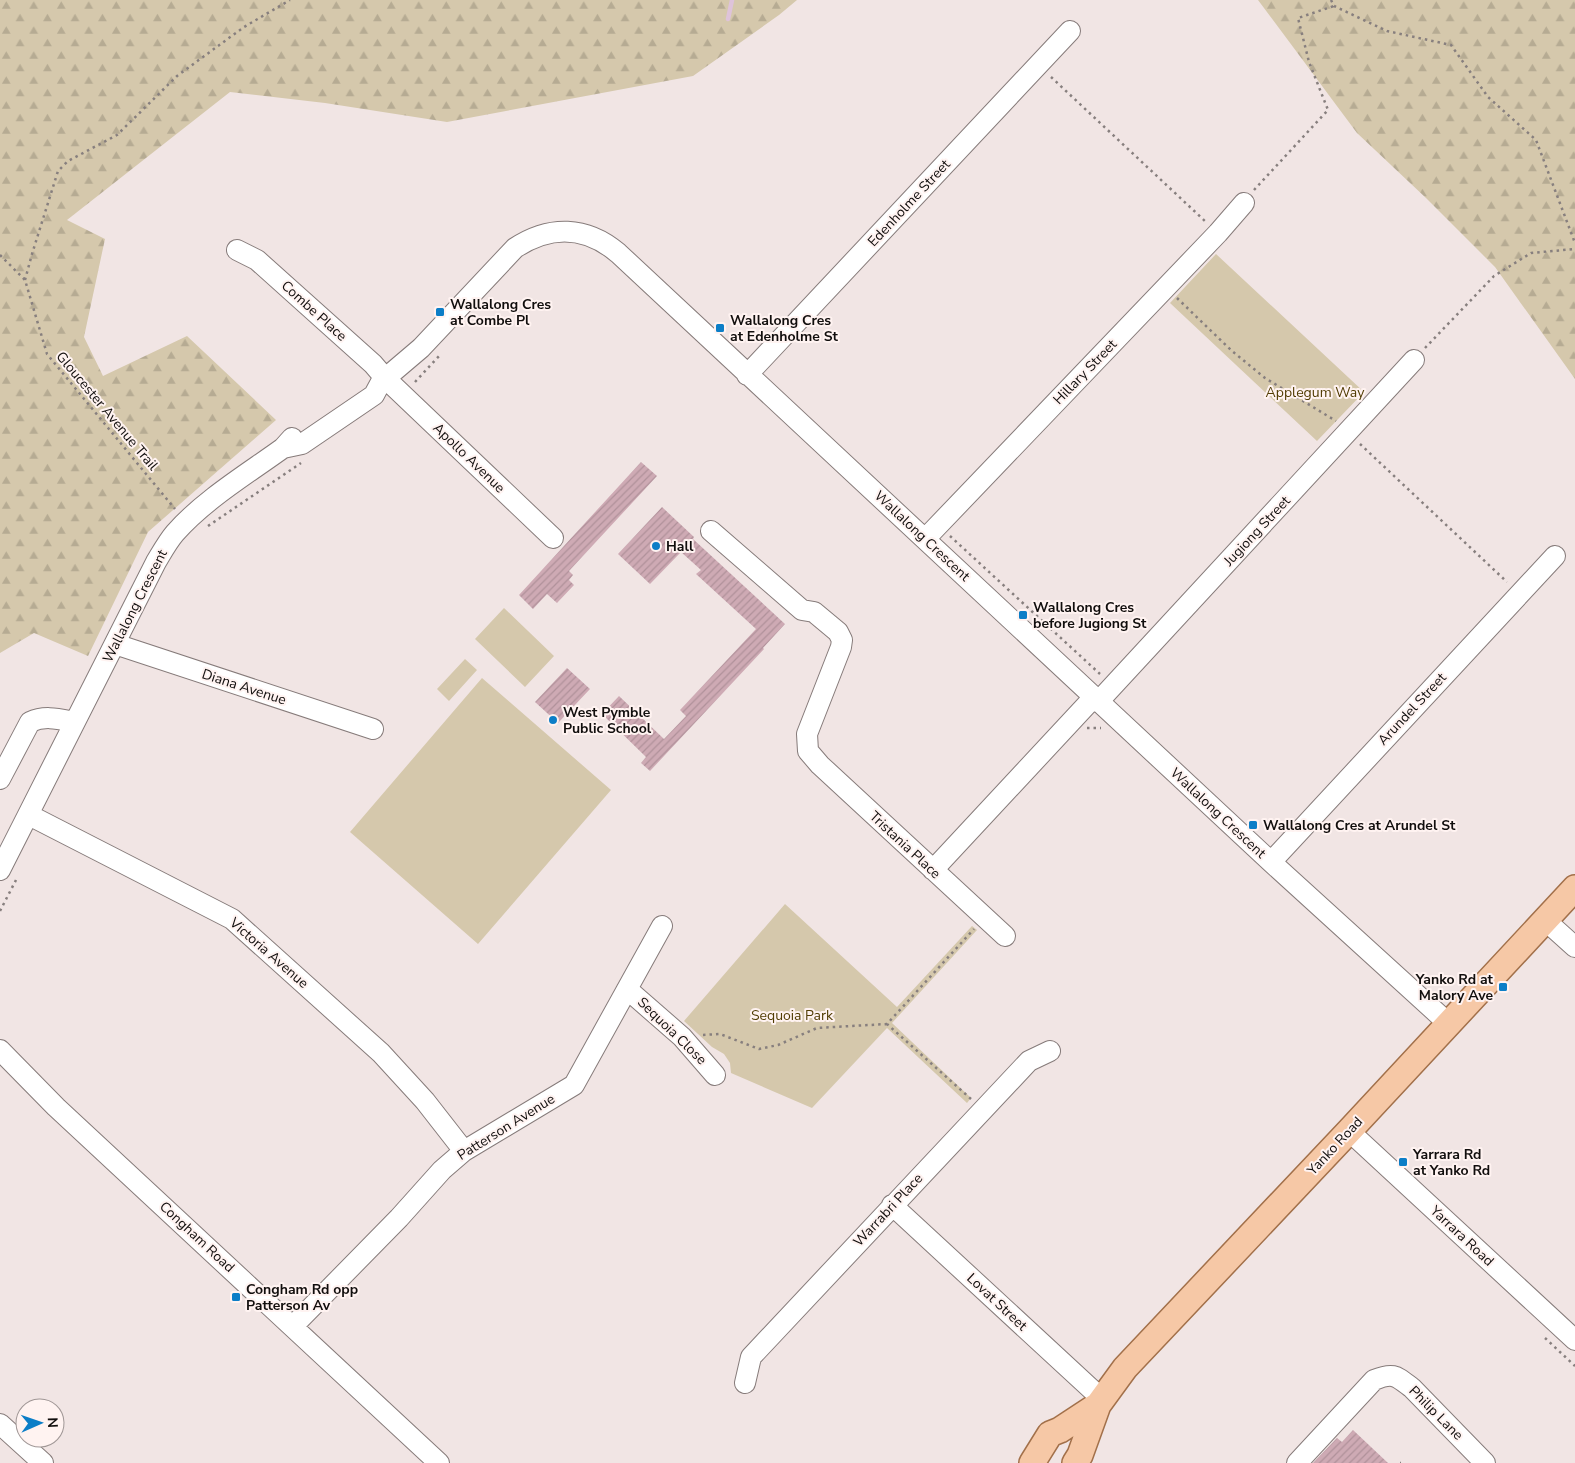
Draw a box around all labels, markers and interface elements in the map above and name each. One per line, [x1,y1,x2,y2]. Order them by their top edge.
street label: Edenholme Street [864,155,954,251]
street label: Combe Place [277,276,351,346]
place label: Wallalong Cres at Combe Pl [450,295,551,330]
marker: Wallalong Cres at Combe Pl [434,306,446,318]
place label: Wallalong Cres at Edenholme St [730,311,838,346]
marker: Wallalong Cres at Edenholme St [714,322,726,334]
street label: Hillary Street [1049,335,1121,409]
street label: Gloucester Avenue Trail [52,348,163,475]
park label: Applegum Way [1266,383,1365,402]
street label: Apollo Avenue [429,419,509,497]
street label: Wallalong Crescent [870,487,974,585]
street label: Jugiong Street [1219,492,1295,571]
place label: Hall [666,537,694,556]
marker: Hall [650,540,662,552]
street label: Wallalong Crescent [98,546,172,666]
place label: Wallalong Cres before Jugiong St [1033,598,1147,633]
marker: Wallalong Cres before Jugiong St [1017,609,1029,621]
street label: Diana Avenue [199,664,289,710]
street label: Arundel Street [1373,669,1451,749]
place label: West Pymble Public School [563,703,652,738]
marker: West Pymble Public School [547,714,559,726]
street label: Wallalong Crescent [1166,764,1270,862]
street label: Tristania Place [865,807,945,883]
place label: Wallalong Cres at Arundel St [1263,816,1456,835]
marker: Wallalong Cres at Arundel St [1247,819,1259,831]
street label: Victoria Avenue [225,913,313,993]
place label: Yanko Rd at Malory Ave [1415,970,1494,1005]
marker: Yanko Rd at Malory Ave [1497,981,1509,993]
street label: Sequoia Close [633,993,711,1069]
park label: Sequoia Park [751,1006,834,1025]
street label: Patterson Avenue [454,1089,558,1165]
street label: Yanko Road [1302,1113,1367,1180]
place label: Yarrara Rd at Yanko Rd [1412,1145,1490,1180]
marker: Yarrara Rd at Yanko Rd [1397,1156,1409,1168]
street label: Warrabri Place [849,1169,927,1251]
street label: Congham Road [155,1197,239,1277]
street label: Yarrara Road [1425,1201,1498,1270]
street label: Lovat Street [963,1269,1031,1335]
place label: Congham Rd opp Patterson Av [246,1280,358,1315]
marker: Congham Rd opp Patterson Av [230,1291,242,1303]
street label: Philip Lane [1405,1382,1467,1444]
north arrow [15,1398,65,1448]
text: N [43,1417,62,1428]

